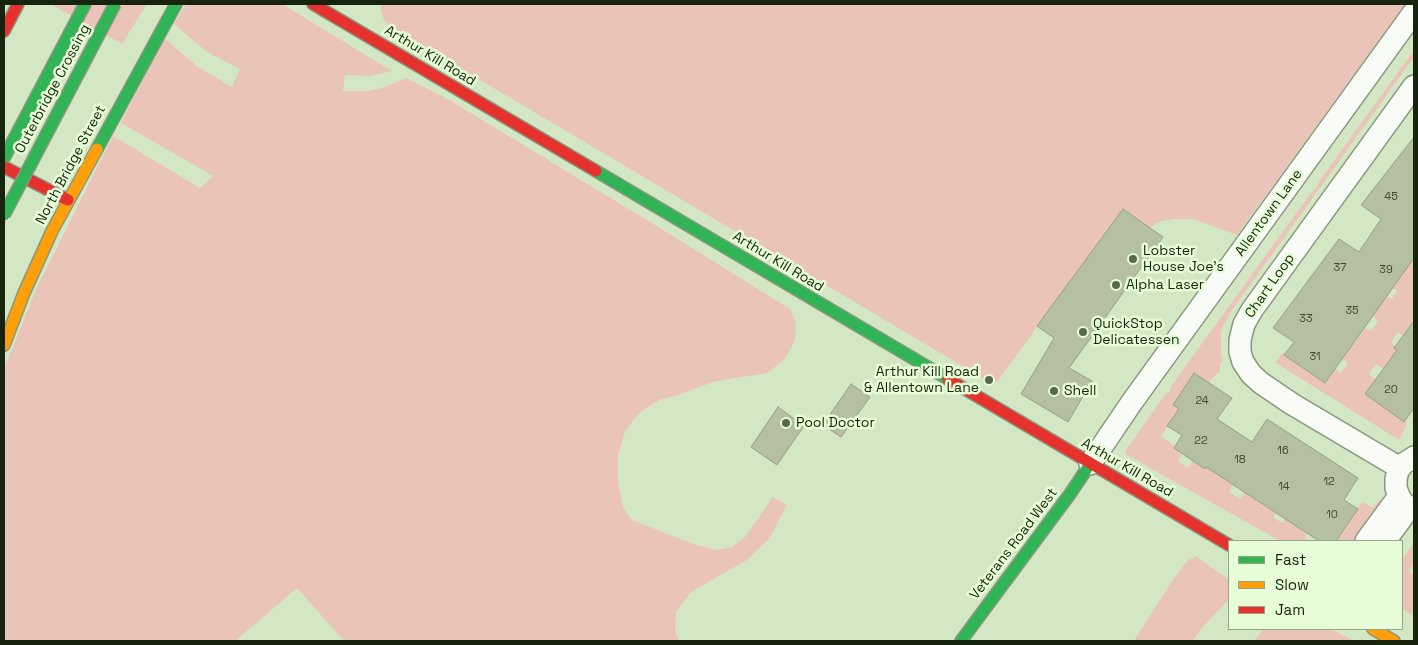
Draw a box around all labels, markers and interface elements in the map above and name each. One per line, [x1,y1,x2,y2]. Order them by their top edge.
street label: Outerbridge Crossing [12,22,94,156]
street label: Arthur Kill Road [381,22,479,90]
street label: North Bridge Street [32,103,110,227]
street label: Allentown Lane [1232,166,1306,260]
house number: 45 [1384,190,1398,204]
street label: Arthur Kill Road [729,228,827,296]
place label: Lobster House Joe's [1143,243,1224,276]
street label: Chart Loop [1242,251,1298,321]
marker: Lobster House Joe's [1127,253,1139,265]
house number: 37 [1334,261,1346,275]
house number: 39 [1379,263,1393,277]
place label: Alpha Laser [1126,277,1204,293]
marker: Alpha Laser [1110,279,1122,291]
house number: 35 [1345,304,1359,318]
house number: 33 [1299,312,1313,326]
place label: QuickStop Delicatessen [1093,316,1180,348]
marker: QuickStop Delicatessen [1077,326,1089,338]
house number: 31 [1309,350,1321,364]
place label: Arthur Kill Road & Allentown Lane [864,364,979,397]
marker: Arthur Kill Road & Allentown Lane [983,374,995,386]
place label: Shell [1064,383,1096,399]
house number: 20 [1384,383,1398,397]
marker: Shell [1048,385,1060,397]
house number: 24 [1195,394,1209,408]
place label: Pool Doctor [796,415,875,431]
marker: Pool Doctor [780,417,792,429]
house number: 22 [1194,434,1208,448]
street label: Arthur Kill Road [1078,435,1176,501]
house number: 16 [1277,444,1289,458]
house number: 18 [1234,453,1246,467]
house number: 12 [1323,475,1335,489]
house number: 14 [1278,480,1290,494]
street label: Veterans Road West [967,485,1061,603]
house number: 10 [1326,508,1338,522]
legend [1228,540,1403,630]
text: Fast [1275,550,1306,569]
text: Slow [1275,575,1309,594]
text: Jam [1275,600,1305,619]

